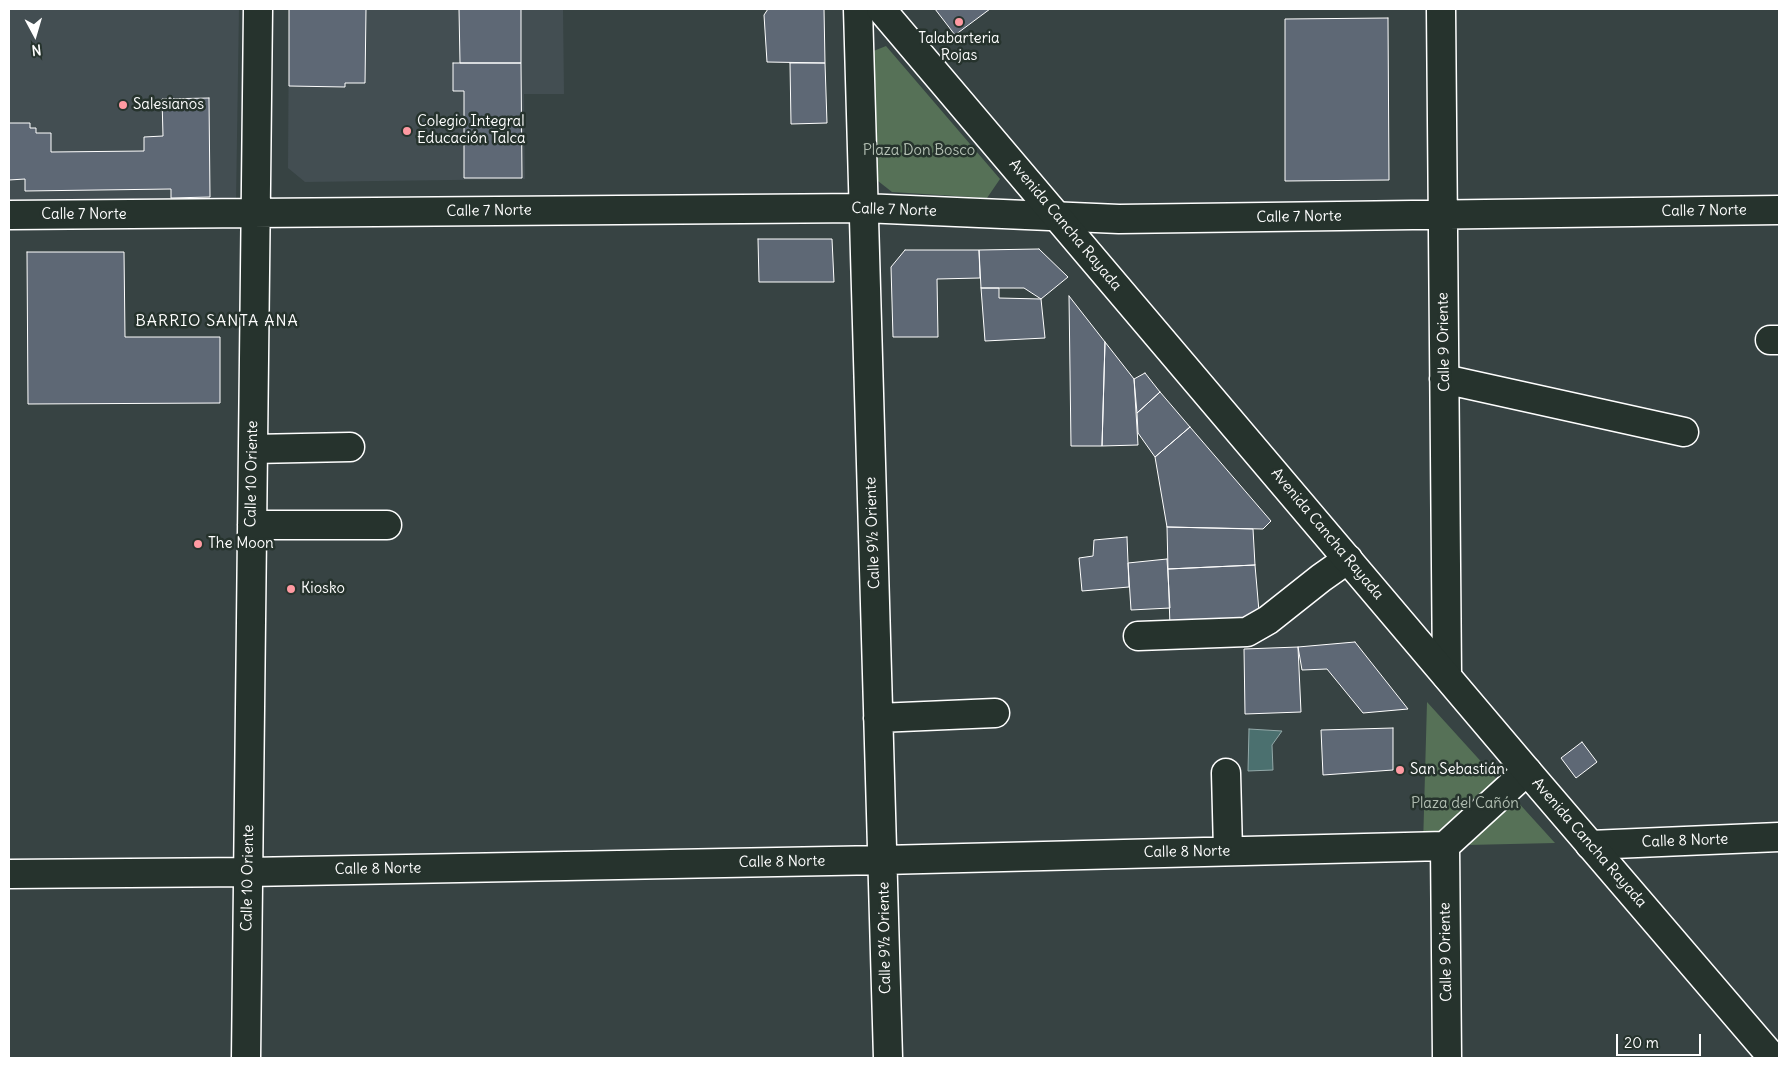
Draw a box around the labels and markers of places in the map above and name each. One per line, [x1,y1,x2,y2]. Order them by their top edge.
marker: Talabarteria Rojas [953,16,965,28]
place label: Talabarteria Rojas [918,30,1000,65]
place label: Salesianos [133,96,204,114]
marker: Salesianos [117,99,129,111]
place label: Colegio Integral Educación Talca [417,113,526,148]
marker: Colegio Integral Educación Talca [401,125,413,137]
place label: The Moon [208,535,274,553]
marker: The Moon [192,538,204,550]
place label: Kiosko [301,580,345,598]
marker: Kiosko [285,583,297,595]
place label: San Sebastián [1410,761,1505,779]
marker: San Sebastián [1394,764,1406,776]

